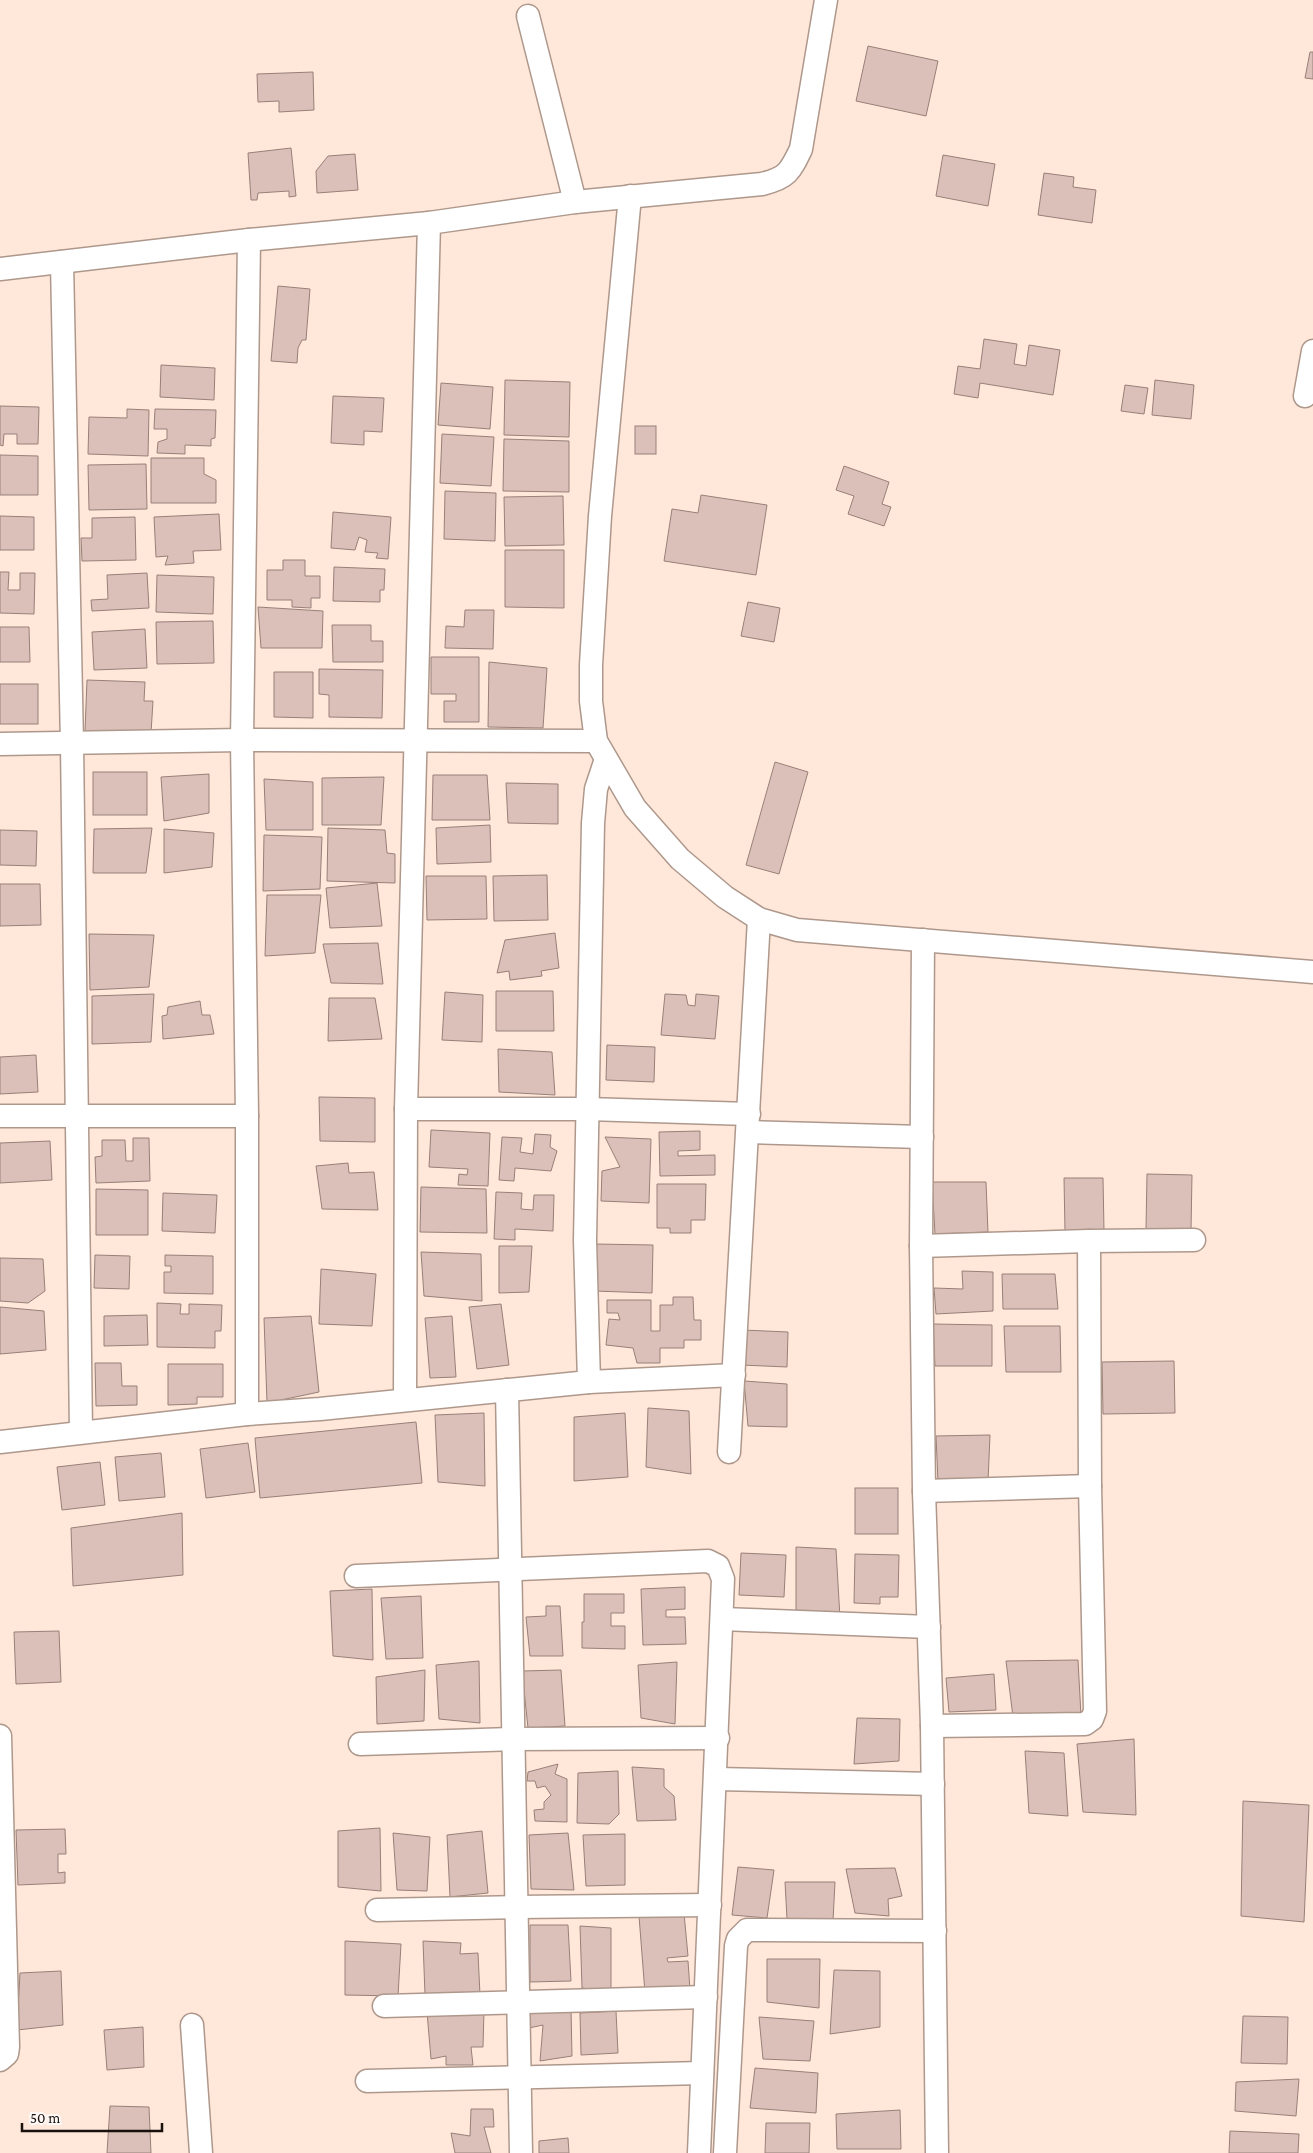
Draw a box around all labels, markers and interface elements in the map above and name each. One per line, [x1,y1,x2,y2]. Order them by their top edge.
scale bar [22,2100,162,2132]
text: 50 m [30,2110,60,2126]

